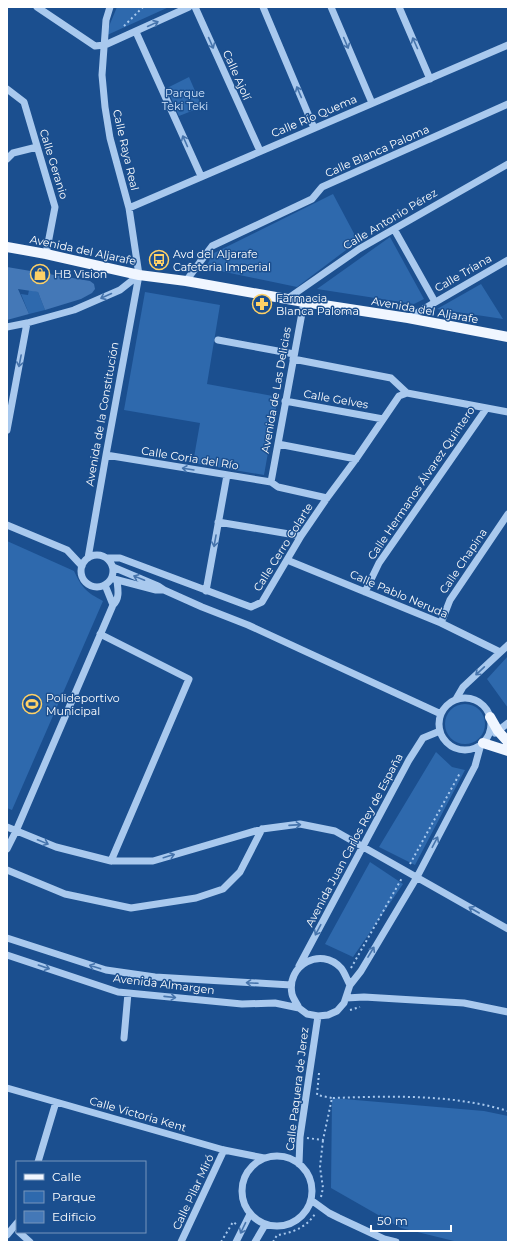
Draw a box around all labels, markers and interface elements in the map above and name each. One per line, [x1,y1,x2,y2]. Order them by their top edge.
one-way arrow [147,20,159,27]
one-way arrow [208,36,215,48]
one-way arrow [343,36,351,48]
one-way arrow [411,37,418,49]
street label: Calle Ajolí [220,48,255,103]
park label: Parque Teki Teki [162,86,208,113]
one-way arrow [295,86,302,98]
street label: Calle Río Quema [269,92,359,140]
street label: Calle Raya Real [110,108,142,192]
street label: Calle Blanca Paloma [323,122,431,180]
street label: Calle Geranio [37,127,71,201]
one-way arrow [181,135,188,147]
street label: Calle Antonio Pérez [340,185,440,253]
street label: Avenida del Aljarafe [29,232,138,268]
place label: Avd del Aljarafe Cafeteria Imperial [173,247,271,274]
bus stop icon: Avd del Aljarafe Cafeteria Imperial [148,249,170,271]
street label: Calle Triana [432,251,494,295]
shop icon: HB Vision [29,263,51,285]
place label: HB Vision [54,267,107,281]
place label: Farmacia Blanca Paloma [276,291,359,318]
one-way arrow [101,292,113,300]
pharmacy icon: Farmacia Blanca Paloma [251,293,273,315]
street label: Avenida del Aljarafe [370,294,480,326]
street label: Avenida de Las Delicias [258,325,294,454]
street label: Avenida de la Constitución [82,341,122,487]
one-way arrow [16,354,24,367]
street label: Calle Gelves [303,386,370,412]
street label: Calle Hermanos Álvarez Quintero [364,404,478,562]
street label: Calle Coria del Río [140,443,240,473]
one-way arrow [182,464,195,472]
street label: Calle Cerro Colarte [250,500,316,594]
street label: Calle Chapina [436,526,490,596]
one-way arrow [210,534,218,547]
street label: Calle Pablo Neruda [348,567,450,621]
one-way arrow [133,574,145,581]
one-way arrow [475,666,486,675]
place label: Polideportivo Municipal [46,691,120,718]
sports icon: Polideportivo Municipal [21,693,43,715]
street label: Avenida Juan Carlos Rey de España [302,751,406,929]
one-way arrow [288,821,301,829]
one-way arrow [431,836,439,848]
one-way arrow [36,839,48,846]
one-way arrow [163,852,176,859]
one-way arrow [468,905,480,913]
one-way arrow [314,924,321,936]
one-way arrow [368,946,376,958]
one-way arrow [89,963,102,970]
one-way arrow [37,964,50,971]
street label: Avenida Almargen [112,971,216,997]
one-way arrow [246,980,259,987]
one-way arrow [163,993,176,1001]
street label: Calle Paquera de Jerez [282,1026,312,1152]
street label: Calle Victoria Kent [88,1093,189,1135]
street label: Calle Pilar Miró [169,1152,217,1232]
legend [16,1161,146,1233]
text: Calle [52,1169,81,1184]
text: Parque [52,1189,96,1204]
scale bar [371,1207,451,1233]
text: Edificio [52,1209,96,1224]
text: 50 m [377,1213,408,1228]
one-way arrow [239,1222,246,1234]

